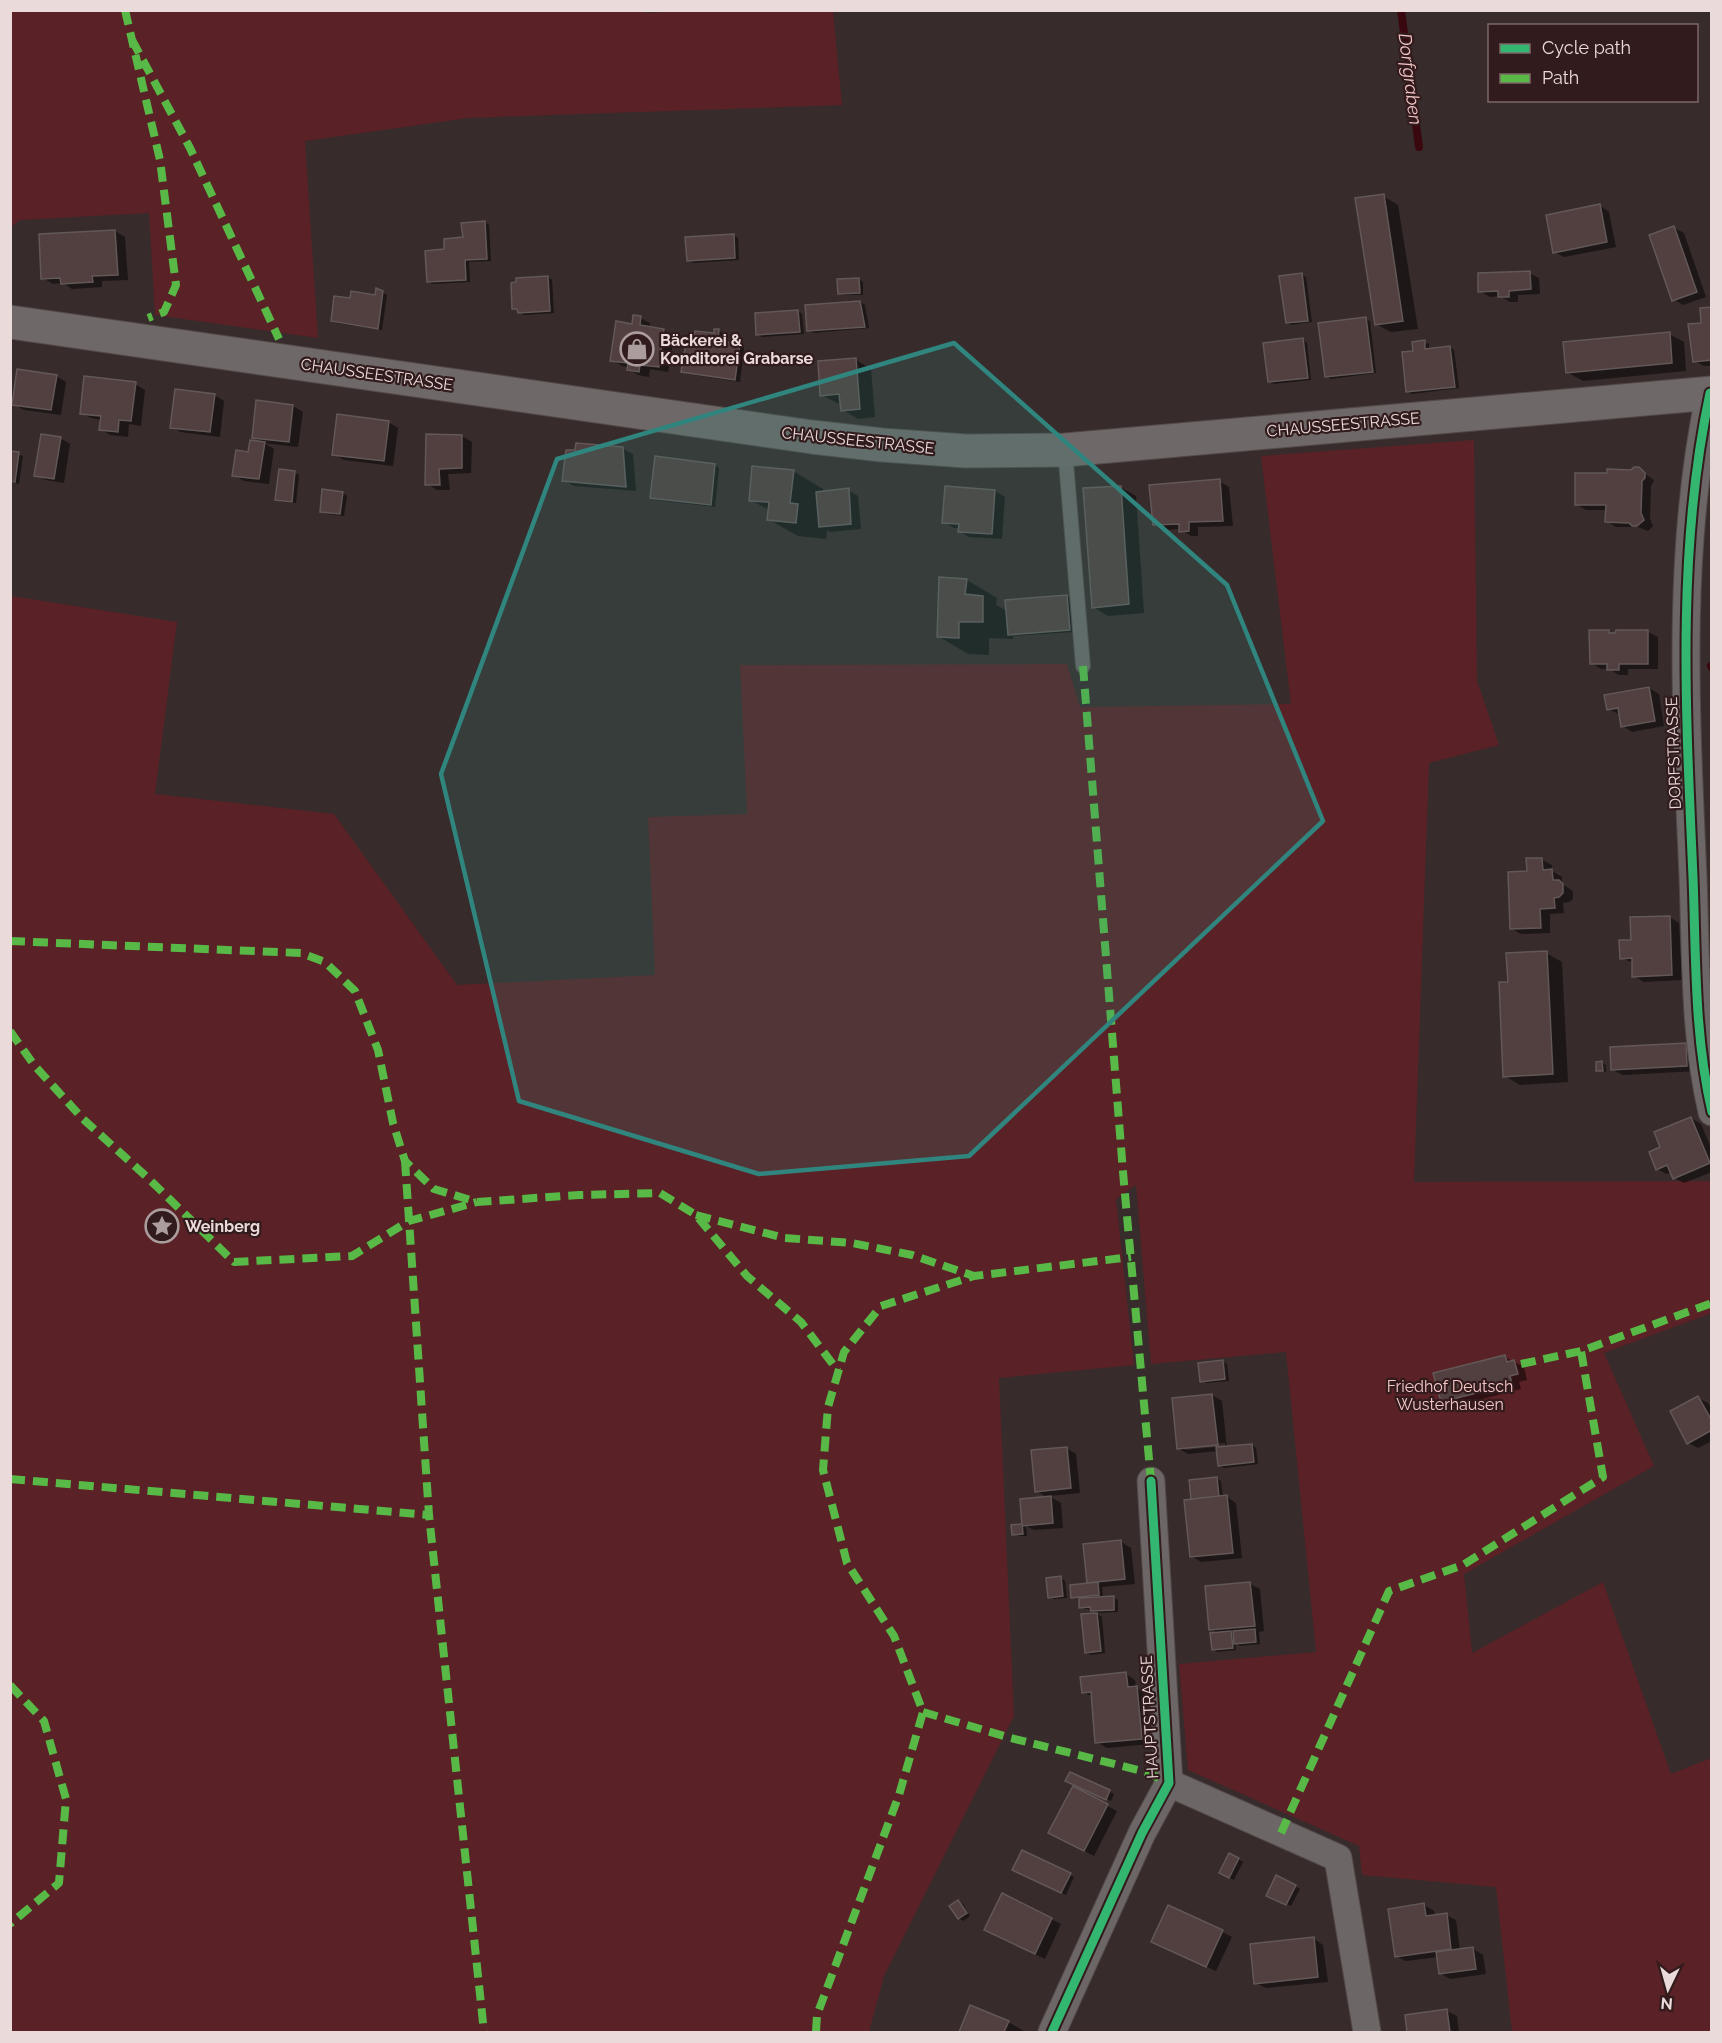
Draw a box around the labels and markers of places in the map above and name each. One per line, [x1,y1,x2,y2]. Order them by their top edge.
shop icon: Bäckerei & Konditorei Grabarse [619,331,655,367]
place label: Bäckerei & Konditorei Grabarse [660,331,814,368]
place icon: Weinberg [144,1208,180,1244]
place label: Weinberg [185,1217,260,1236]

